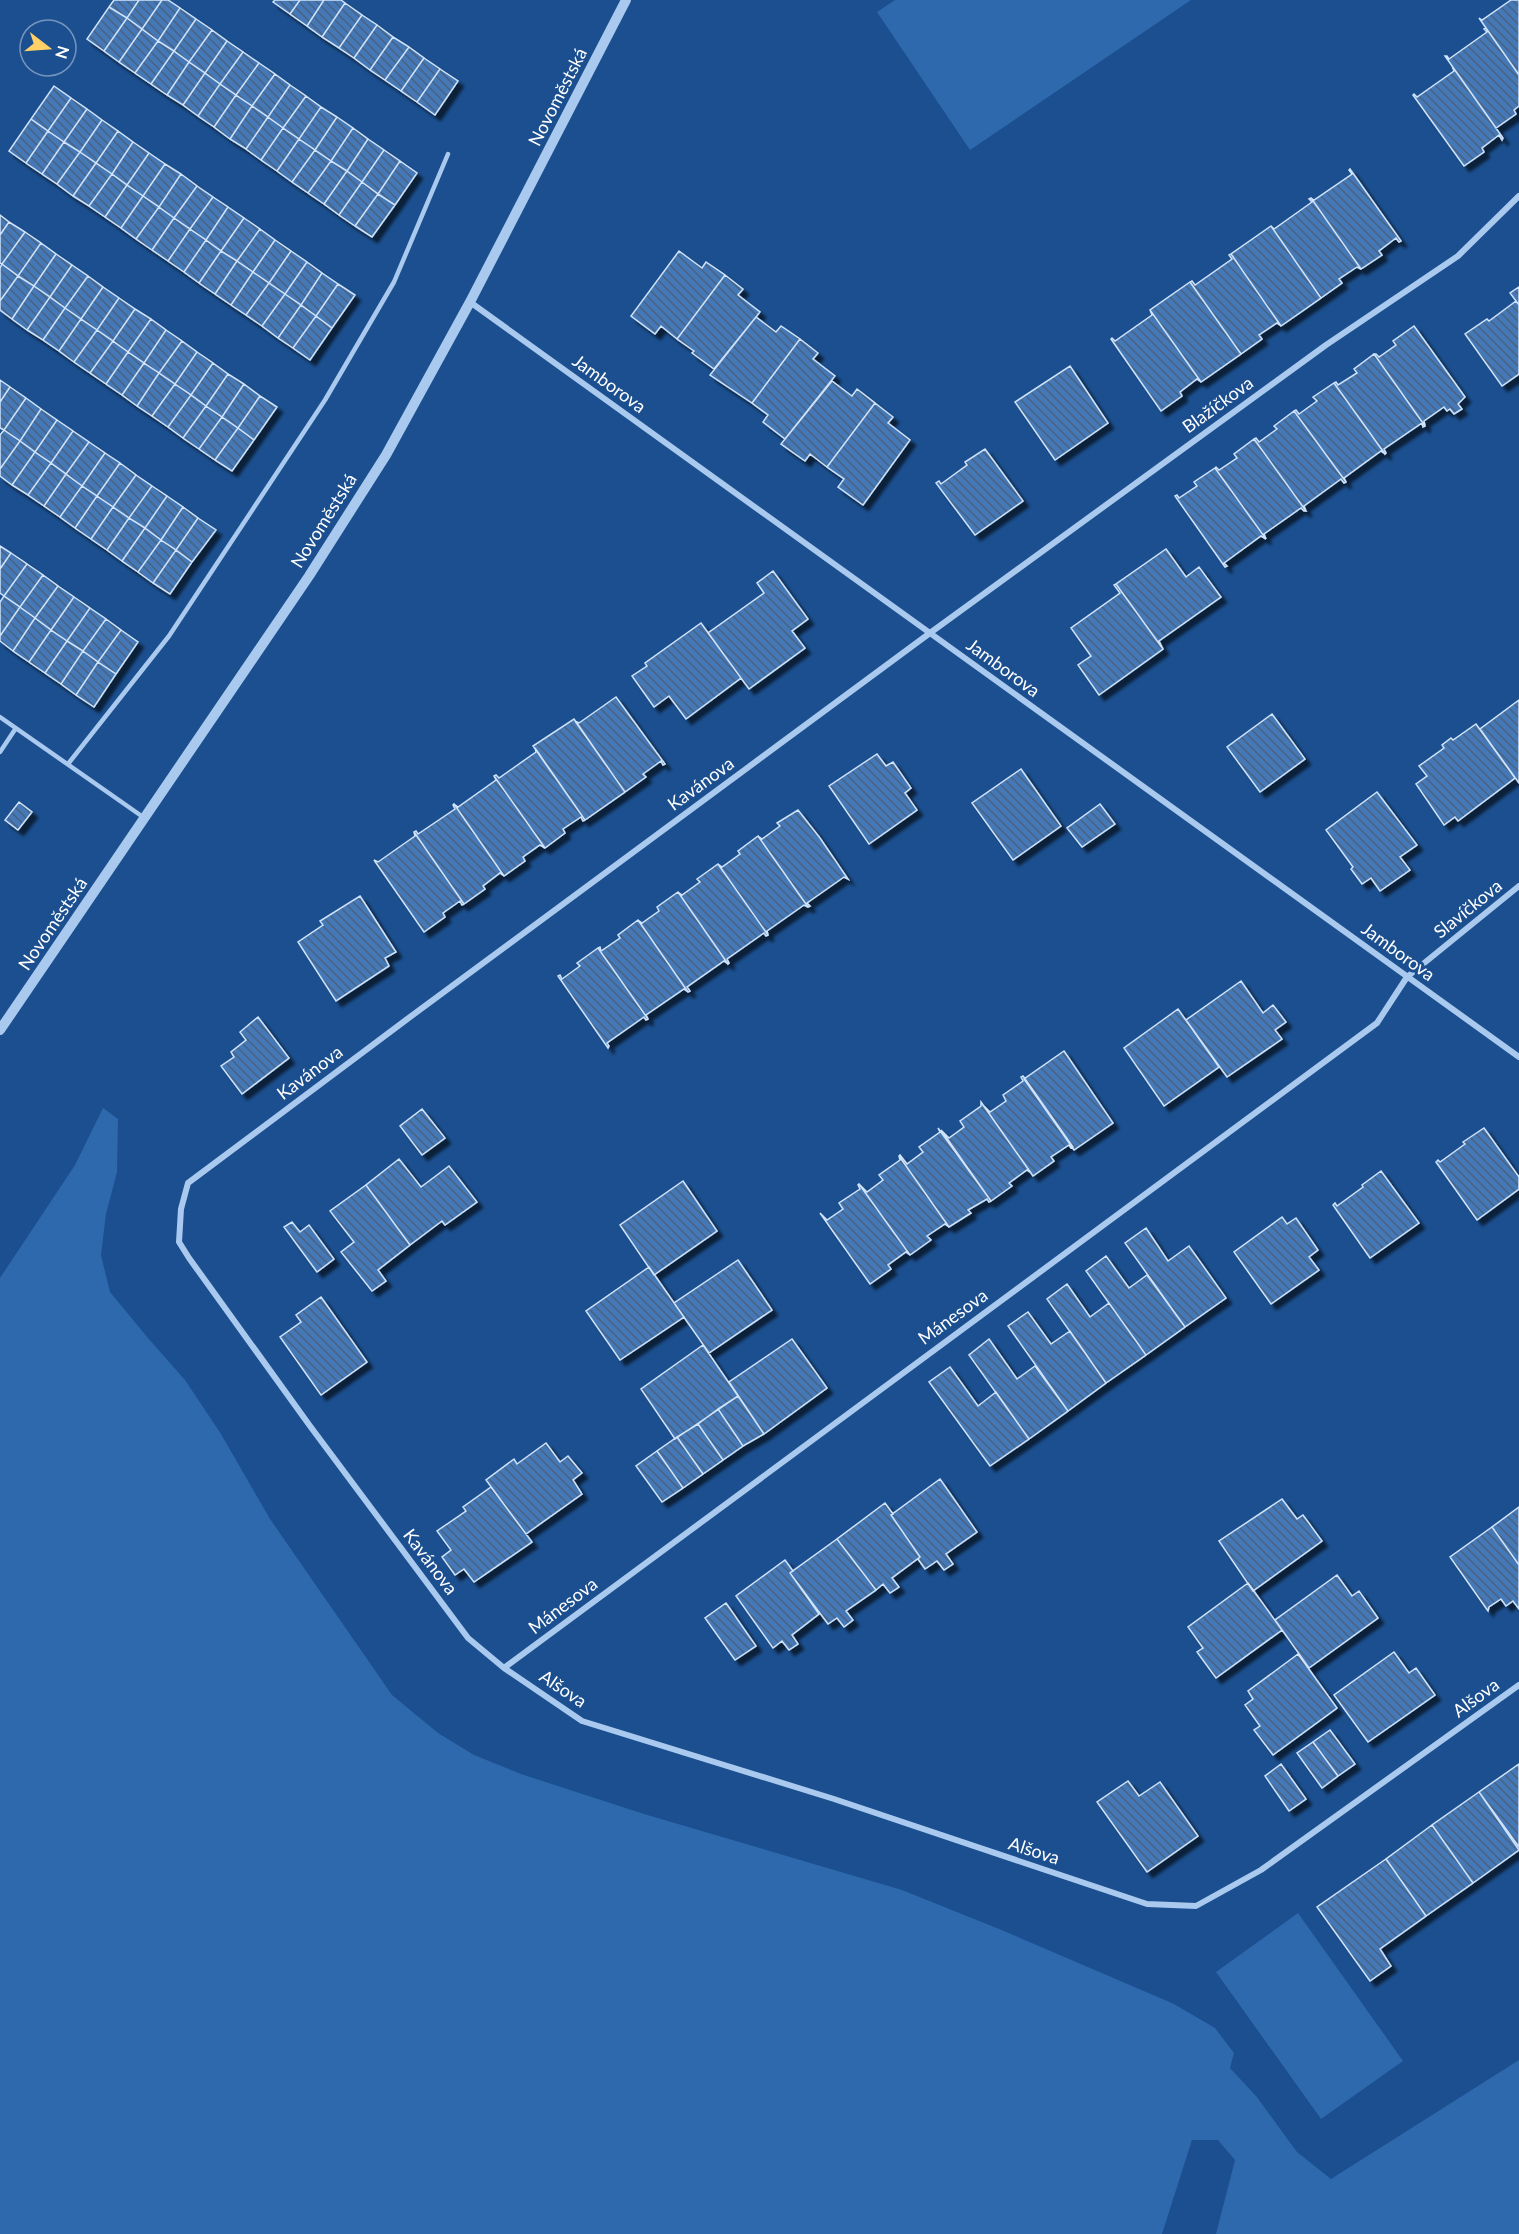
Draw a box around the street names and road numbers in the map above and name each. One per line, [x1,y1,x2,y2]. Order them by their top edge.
street label: Novoměstská [523,44,591,149]
street label: Jamborova [569,349,651,417]
street label: Blažíčkova [1178,371,1257,437]
street label: Novoměstská [285,469,361,572]
street label: Jamborova [963,633,1045,701]
street label: Kavánova [663,752,738,815]
street label: Novoměstská [13,873,91,974]
street label: Slavíčkova [1429,874,1506,942]
street label: Jamborova [1358,917,1440,985]
street label: Kavánova [272,1040,347,1104]
street label: Mánesova [913,1284,992,1349]
street label: Kavánova [399,1524,463,1599]
street label: Mánesova [524,1572,601,1638]
street label: Alšova [536,1664,591,1712]
street label: Alšova [1448,1673,1503,1721]
street label: Alšova [1006,1832,1063,1869]

